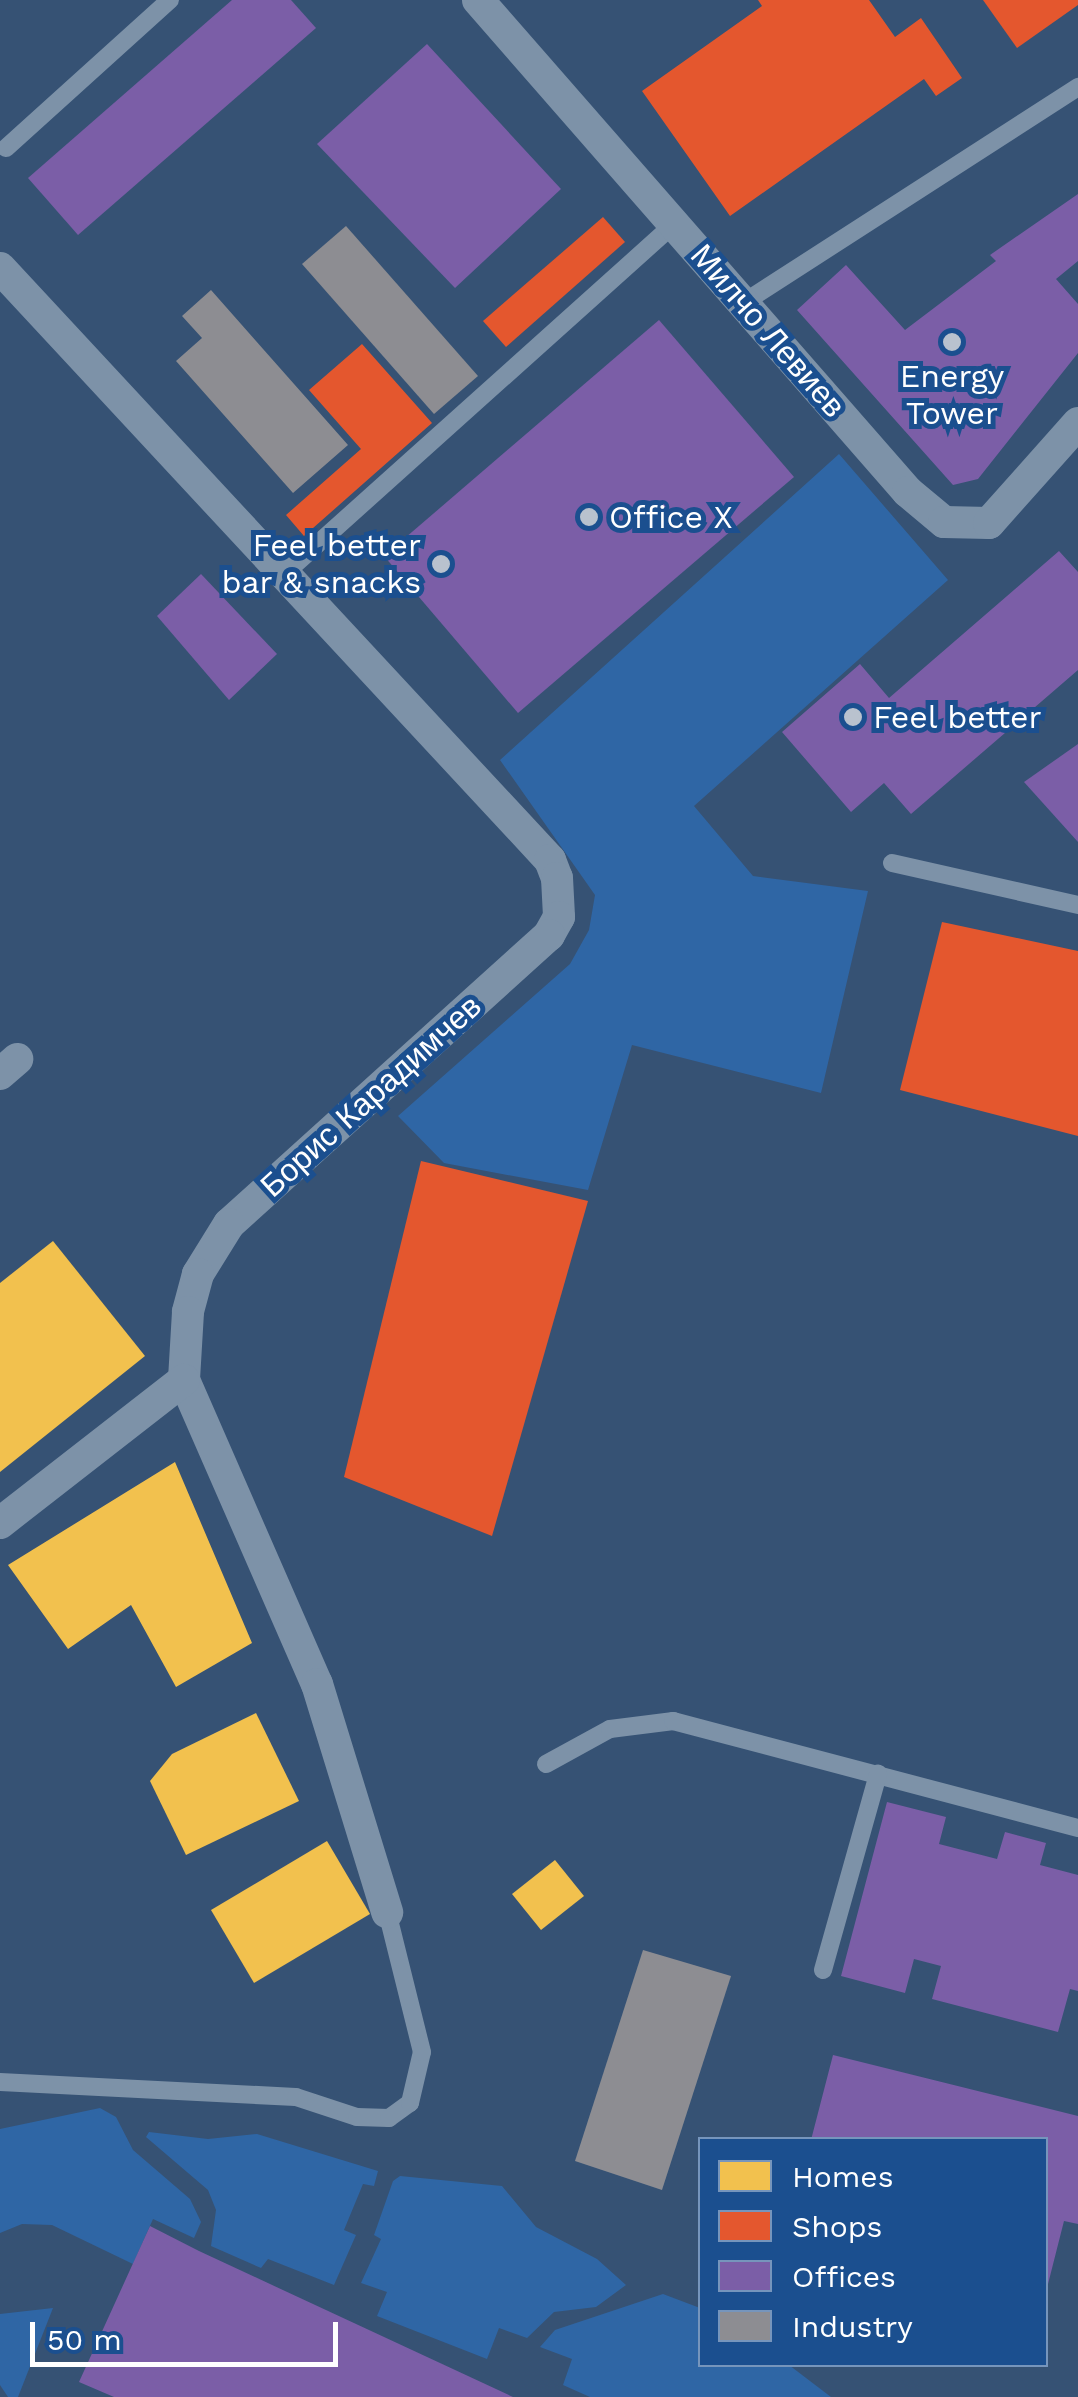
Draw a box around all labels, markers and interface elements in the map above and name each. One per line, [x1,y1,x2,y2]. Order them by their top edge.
street label: Милчо Левиев [683,237,853,425]
marker: Energy Tower [941,331,963,353]
place label: Energy Tower [900,358,1004,433]
place label: Office X [609,498,733,536]
marker: Office X [578,506,600,528]
place label: Feel better bar & snacks [221,527,421,602]
marker: Feel better bar & snacks [430,553,452,575]
place label: Feel better [873,698,1043,736]
marker: Feel better [842,706,864,728]
street label: Борис Карадимчев [253,987,489,1205]
legend [698,2137,1048,2367]
text: Homes [792,2159,894,2194]
text: Shops [792,2209,882,2244]
text: Offices [792,2259,896,2294]
scale bar [35,2302,342,2364]
text: Industry [792,2309,913,2344]
text: 50 m [47,2322,122,2357]

